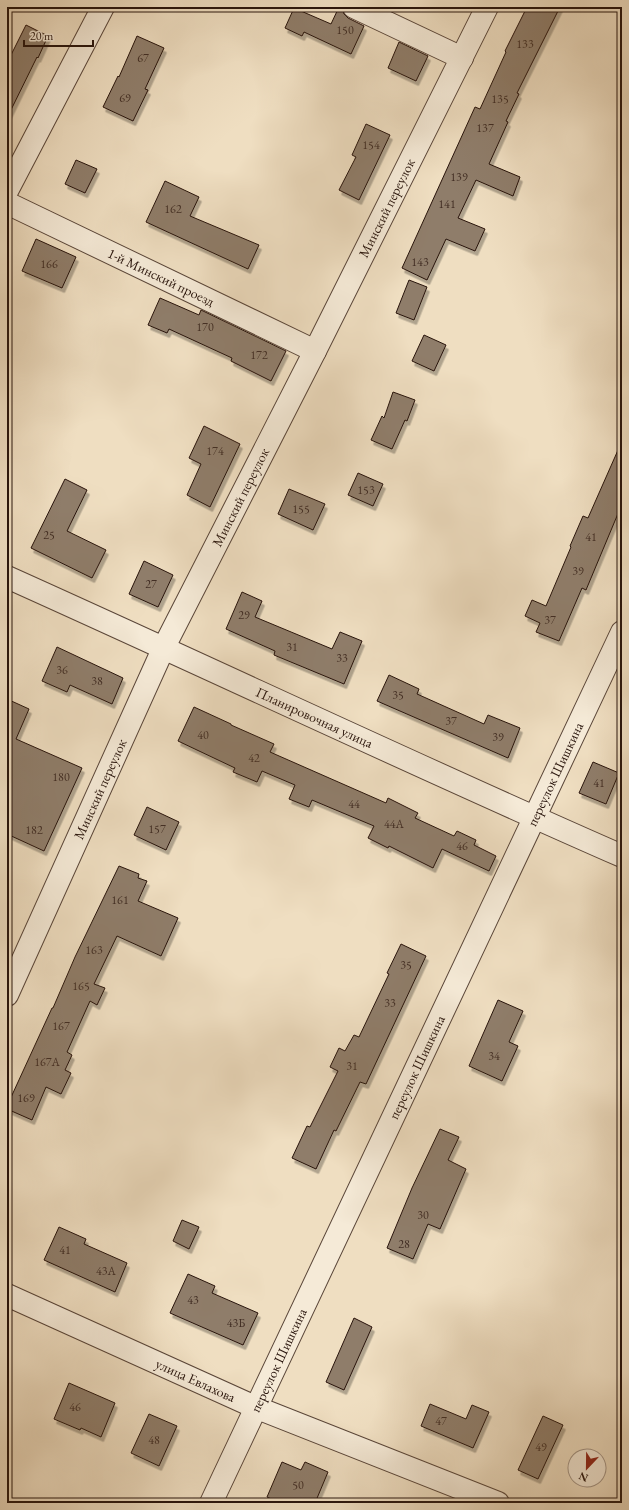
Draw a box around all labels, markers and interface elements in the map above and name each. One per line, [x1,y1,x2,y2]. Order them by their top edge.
scale bar [24,22,93,48]
house number: 150 [336,22,354,38]
text: 20 m [30,28,54,44]
house number: 133 [516,36,534,52]
house number: 67 [137,50,149,66]
house number: 69 [119,90,131,106]
house number: 135 [491,91,509,107]
house number: 137 [476,120,494,136]
house number: 154 [362,137,380,153]
street label: Минский переулок [354,155,419,261]
house number: 139 [450,169,468,185]
house number: 141 [438,196,456,212]
house number: 162 [164,201,182,217]
street label: 1-й Минский проезд [105,244,218,311]
house number: 143 [411,254,429,270]
house number: 166 [40,256,58,272]
house number: 170 [196,319,214,335]
house number: 172 [250,347,268,363]
house number: 174 [206,443,224,459]
street label: Минский переулок [208,444,273,550]
house number: 153 [357,482,375,498]
house number: 155 [292,501,310,517]
house number: 25 [43,527,55,543]
house number: 41 [585,529,597,545]
house number: 39 [572,563,584,579]
house number: 27 [145,576,157,592]
house number: 29 [238,607,250,623]
house number: 37 [544,612,556,628]
house number: 31 [286,639,298,655]
house number: 33 [336,650,348,666]
house number: 36 [56,662,68,678]
house number: 38 [91,673,103,689]
street label: Планировочная улица [253,683,376,752]
house number: 35 [392,687,404,703]
house number: 37 [445,713,457,729]
street label: переулок Шишкина [523,719,587,829]
house number: 40 [197,727,209,743]
house number: 39 [492,729,504,745]
street label: Минский переулок [69,736,131,842]
house number: 42 [248,750,260,766]
house number: 180 [52,769,70,785]
house number: 41 [593,775,605,791]
house number: 44 [348,796,360,812]
house number: 44А [384,816,405,832]
house number: 157 [148,821,166,837]
house number: 182 [25,822,43,838]
house number: 46 [456,838,468,854]
house number: 161 [111,892,129,908]
house number: 163 [85,942,103,958]
house number: 35 [400,957,412,973]
house number: 165 [72,978,90,994]
house number: 33 [384,995,396,1011]
street label: переулок Шишкина [384,1012,449,1122]
house number: 167 [52,1018,70,1034]
house number: 34 [488,1048,500,1064]
house number: 167А [34,1054,60,1070]
house number: 31 [346,1058,358,1074]
house number: 169 [17,1090,35,1106]
house number: 30 [417,1207,429,1223]
house number: 28 [398,1236,410,1252]
house number: 41 [59,1242,71,1258]
house number: 43А [96,1263,117,1279]
house number: 43 [187,1292,199,1308]
street label: переулок Шишкина [246,1305,311,1415]
house number: 43Б [227,1315,245,1331]
street label: улица Евлахова [153,1354,239,1406]
house number: 46 [69,1399,81,1415]
house number: 47 [435,1413,447,1429]
house number: 48 [148,1432,160,1448]
house number: 49 [535,1439,547,1455]
north arrow [567,1448,607,1488]
text: N [576,1469,590,1485]
house number: 50 [292,1477,304,1493]

